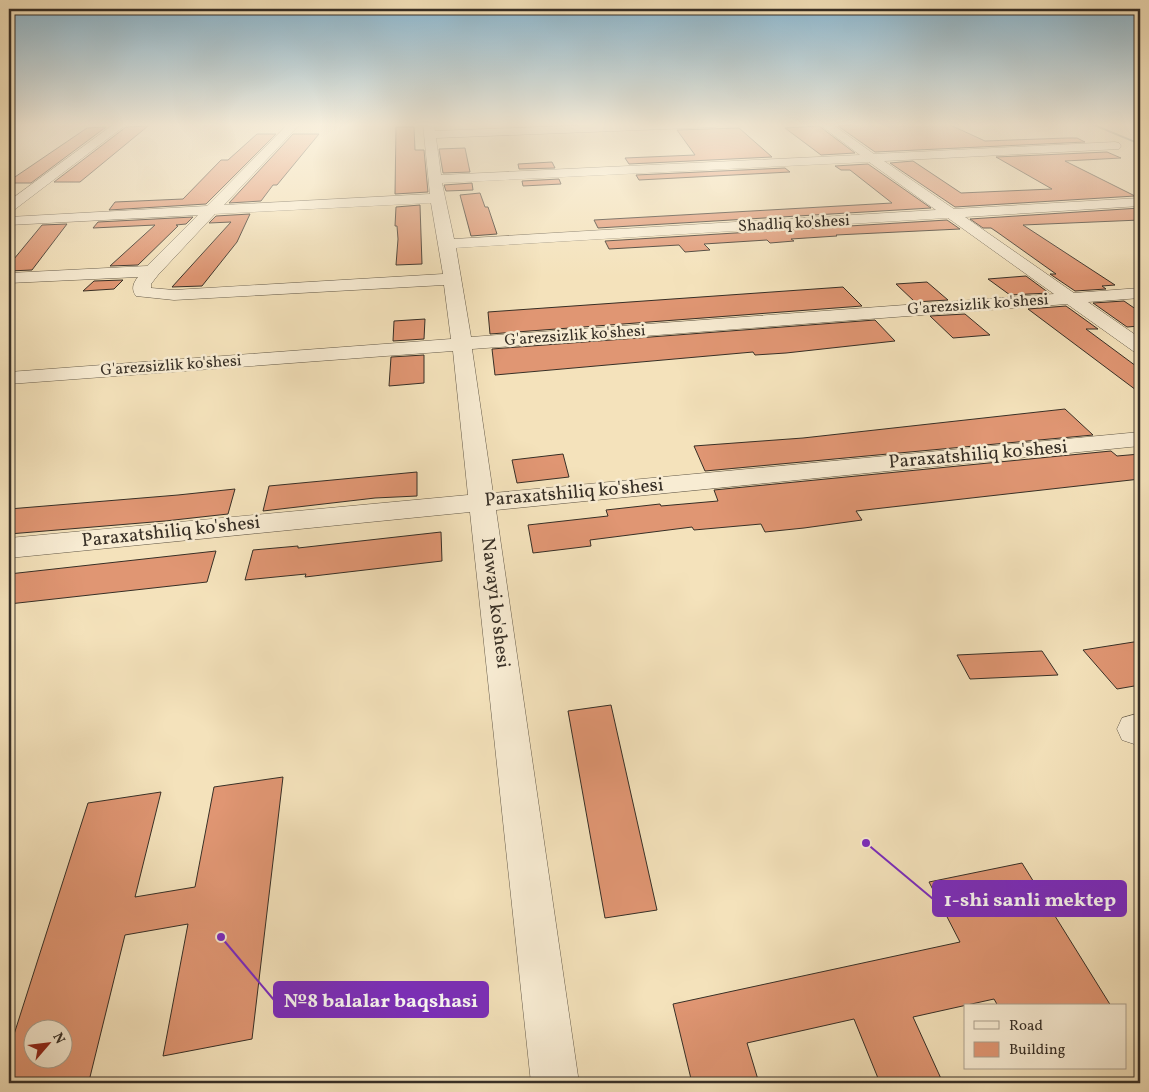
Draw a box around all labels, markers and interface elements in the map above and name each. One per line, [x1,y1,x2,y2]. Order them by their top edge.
street label: Shadliq ko'shesi [738,210,851,238]
street label: G'arezsizlik ko'shesi [907,289,1049,321]
street label: G'arezsizlik ko'shesi [504,320,646,352]
street label: G'arezsizlik ko'shesi [100,350,242,382]
street label: Paraxatshiliq ko'shesi [887,434,1069,476]
street label: Paraxatshiliq ko'shesi [483,472,665,514]
street label: Paraxatshiliq ko'shesi [80,510,262,554]
street label: Nawayi ko'shesi [474,536,516,670]
callout: 1-shi sanli mektep [933,881,1126,916]
text: 1-shi sanli mektep [944,887,1116,915]
callout: №8 balalar baqshasi [274,982,488,1017]
text: №8 balalar baqshasi [284,988,478,1016]
legend [964,1004,1126,1070]
text: Road [1009,1016,1043,1037]
north arrow [22,1020,72,1070]
text: N [47,1030,69,1048]
text: Building [1009,1040,1066,1061]

